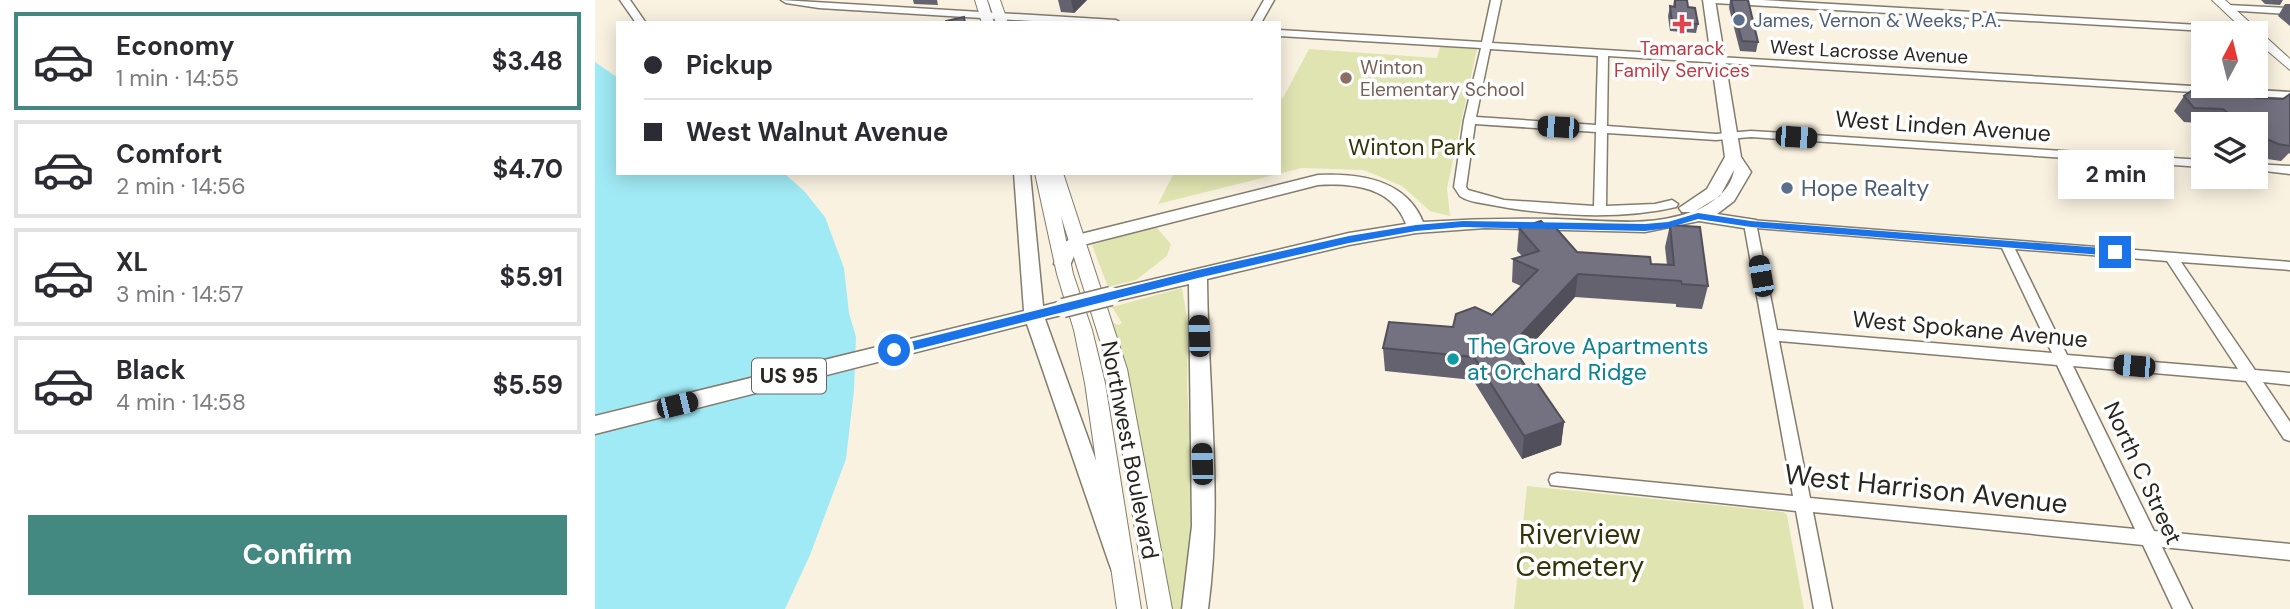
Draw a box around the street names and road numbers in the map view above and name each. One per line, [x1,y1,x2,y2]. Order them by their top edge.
street label: West Lacrosse Avenue [1769,34,1969,70]
street label: West Linden Avenue [1834,103,2052,149]
street label: West Spokane Avenue [1851,304,2089,354]
street label: Northwest Boulevard [1094,338,1166,562]
road number: US 95 [752,358,826,394]
street label: North C Street [2097,397,2189,549]
street label: West Harrison Avenue [1783,456,2069,522]

